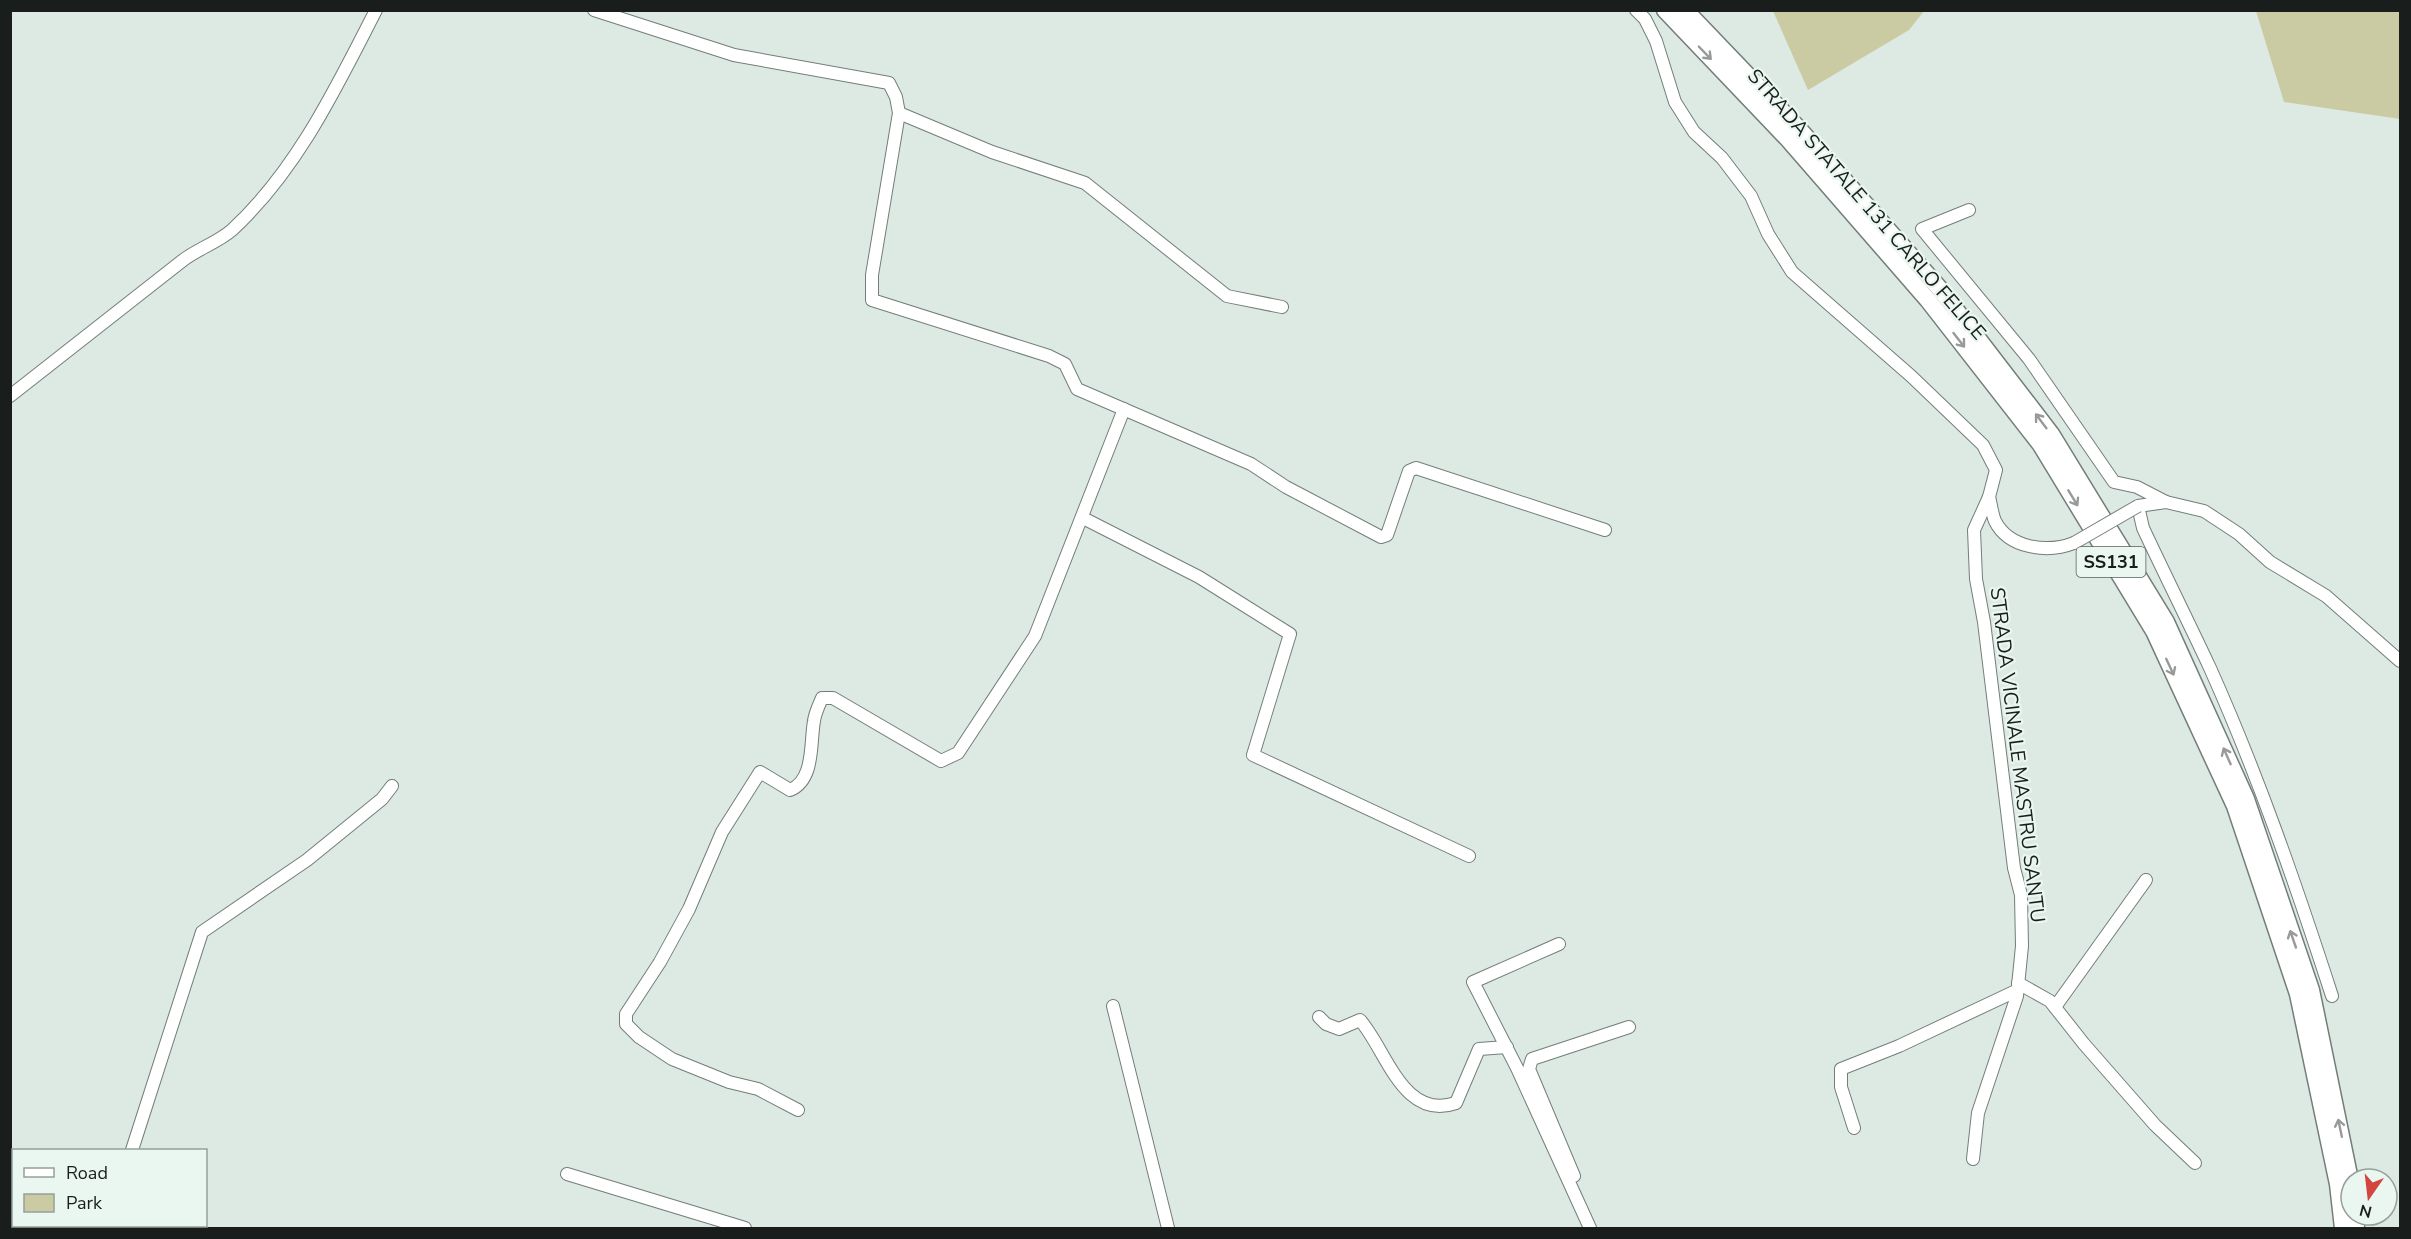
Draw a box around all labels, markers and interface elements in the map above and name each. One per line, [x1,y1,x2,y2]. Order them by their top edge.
one-way arrow [1698,45,1713,60]
street label: STRADA STATALE 131 CARLO FELICE [1741,63,1992,346]
one-way arrow [1953,332,1966,348]
one-way arrow [2034,413,2047,429]
one-way arrow [2068,489,2080,506]
road number: SS131 [2076,547,2146,577]
street label: STRADA VICINALE MASTRU SANTU [1984,586,2051,924]
one-way arrow [2165,658,2177,676]
one-way arrow [2221,747,2232,765]
one-way arrow [2287,930,2298,949]
one-way arrow [2334,1119,2345,1138]
legend [12,1149,207,1227]
text: Road [66,1161,108,1185]
north arrow [2339,1167,2399,1227]
text: Park [66,1191,103,1215]
text: N [2357,1198,2374,1223]

